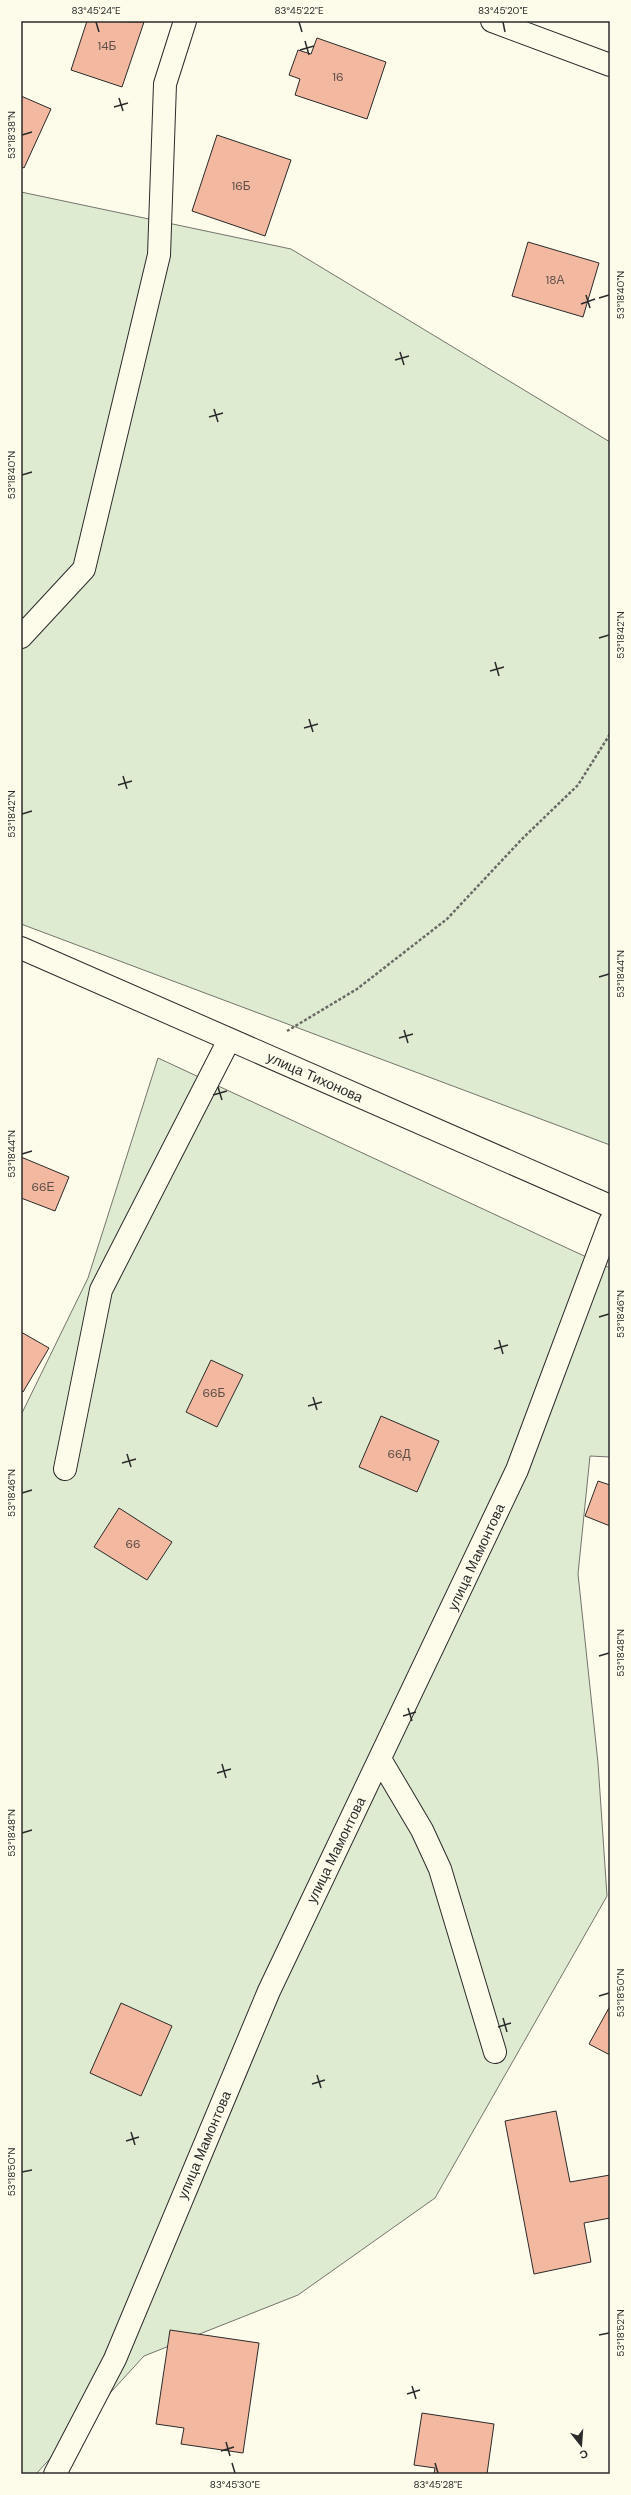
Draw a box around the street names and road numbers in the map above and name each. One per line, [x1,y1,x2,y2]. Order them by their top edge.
street label: улица Тихонова [264,1048,366,1106]
street label: улица Мамонтова [443,1500,509,1613]
street label: улица Мамонтова [302,1794,370,1906]
street label: улица Мамонтова [173,2088,235,2202]

